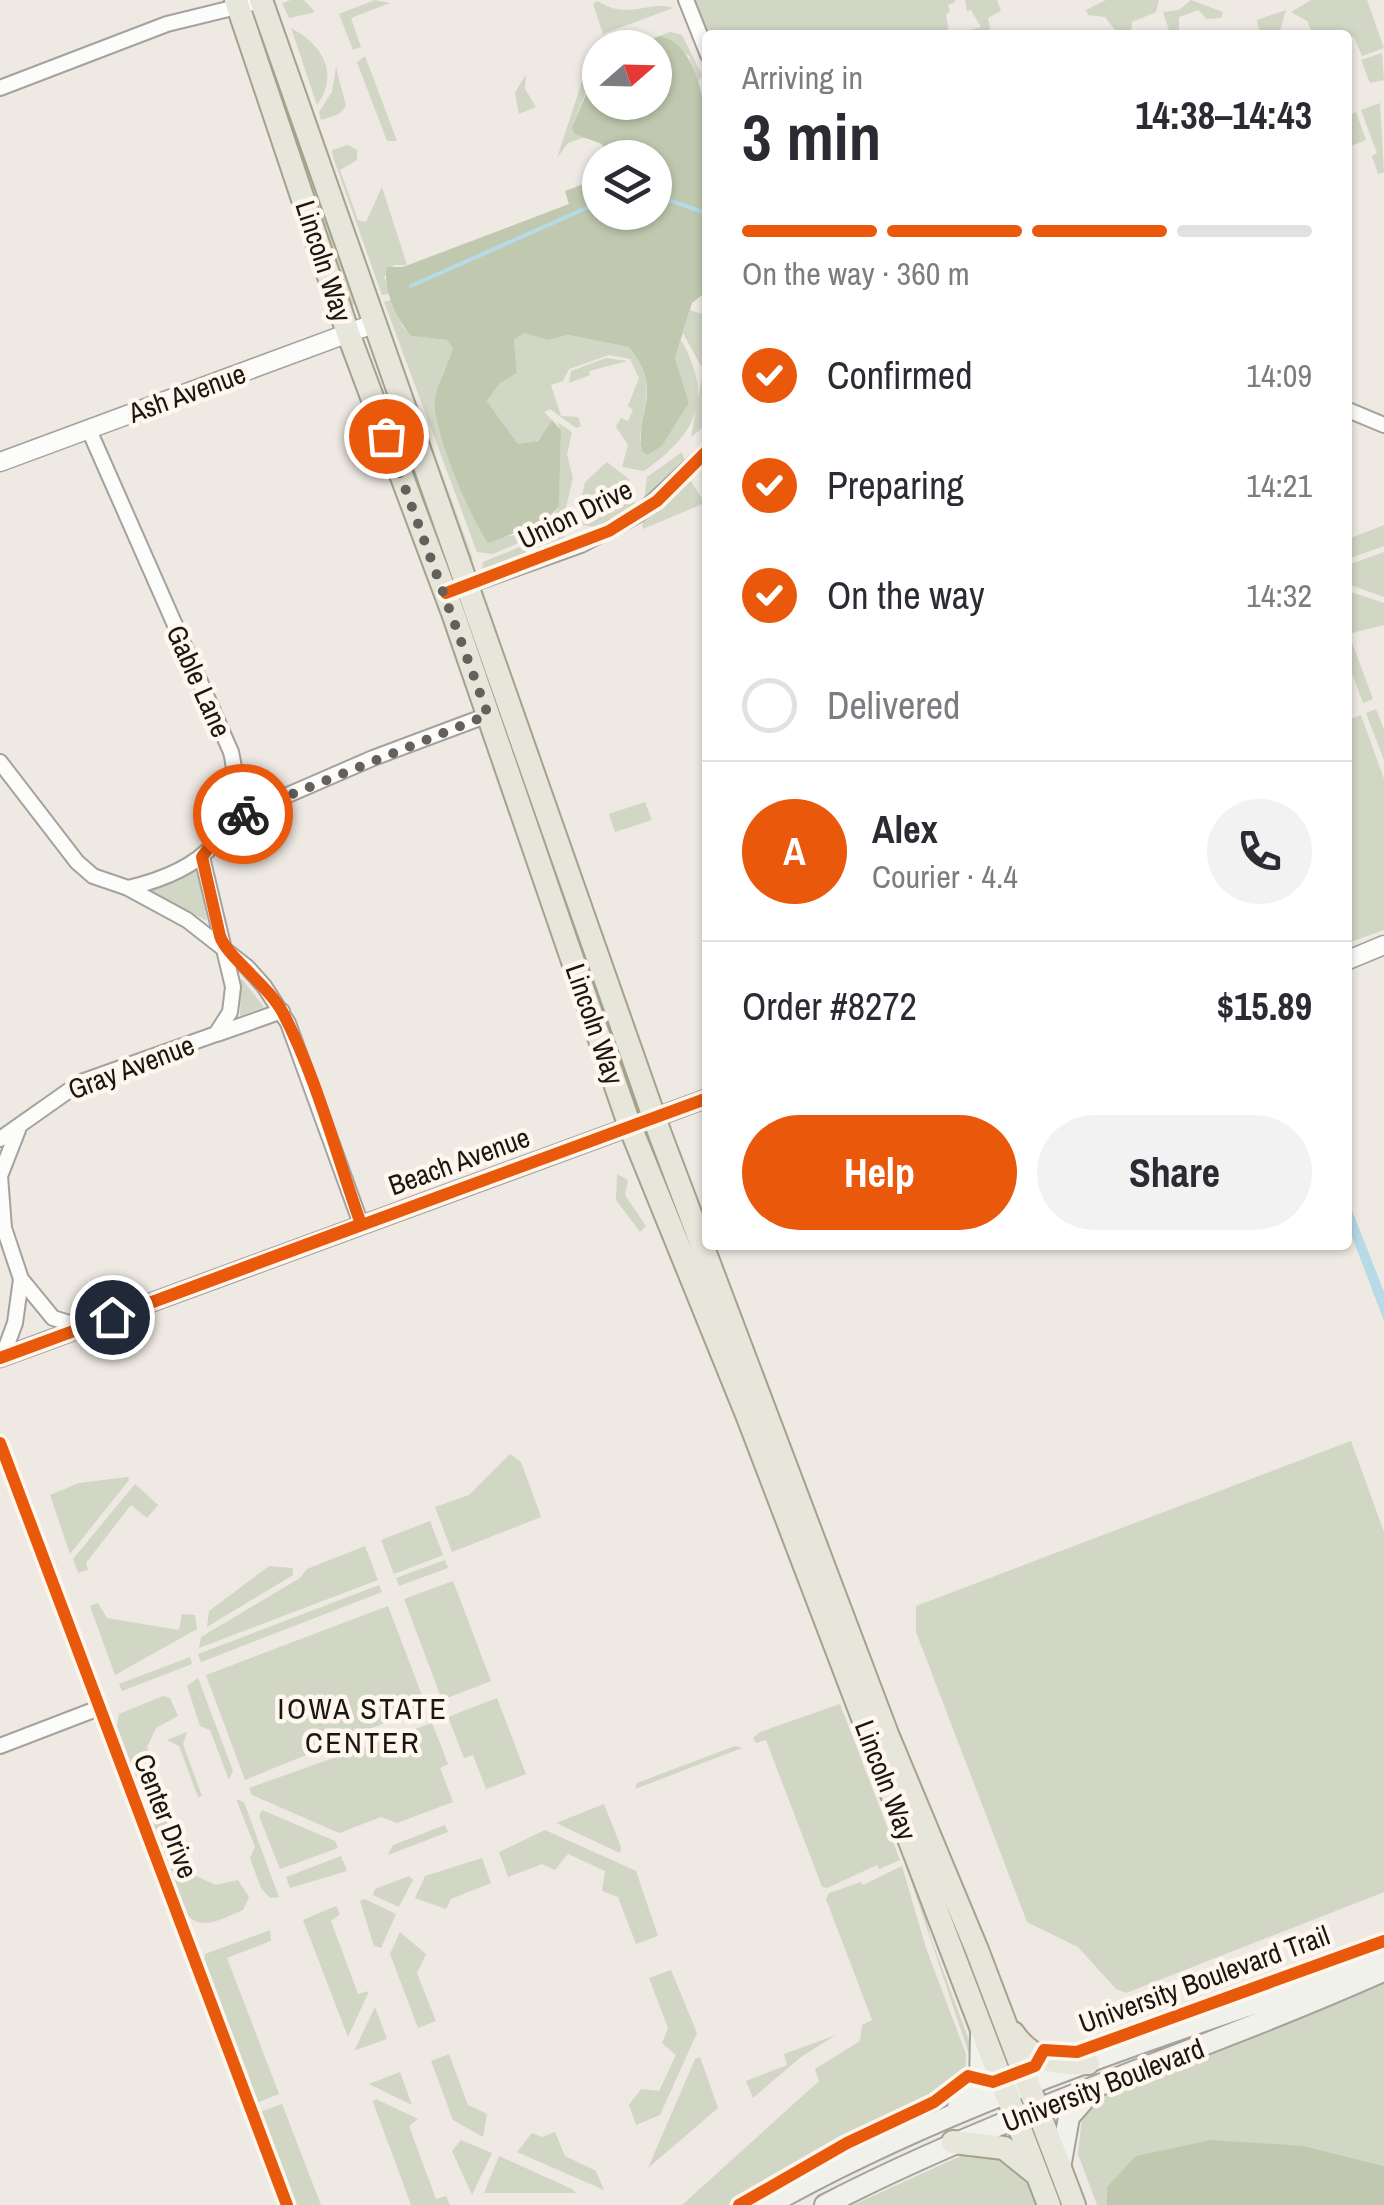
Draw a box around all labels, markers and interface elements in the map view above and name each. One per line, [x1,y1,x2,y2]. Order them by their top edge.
north arrow [582,30,672,120]
map controls [582,30,672,230]
text: Arriving in [742,56,863,99]
text: 14:38–14:43 [1135,90,1312,141]
text: 3 min [742,93,881,180]
button: layers [582,140,672,230]
street label: Lincoln Way [287,195,362,327]
text: On the way · 360 m [742,252,970,295]
icon: check [742,348,797,403]
text: Confirmed [827,350,972,401]
street label: Ash Avenue [122,354,251,432]
text: 14:09 [1246,354,1312,397]
pin [344,394,429,479]
icon: bag [359,409,414,464]
icon: check [742,458,797,513]
text: Preparing [827,460,964,511]
text: 14:21 [1246,464,1312,507]
street label: Union Drive [512,470,638,558]
icon: check [742,568,797,623]
text: On the way [827,570,985,621]
text: 14:32 [1246,574,1312,617]
street label: Gable Lane [157,619,241,743]
text: Delivered [827,680,960,731]
courier [193,764,293,864]
icon: bike [216,787,271,842]
button: phone [1207,799,1312,904]
text: Alex [872,804,938,855]
text: A [783,826,806,877]
text: Courier · 4.4 [872,855,1018,898]
street label: Lincoln Way [557,958,634,1090]
text: Order #8272 [742,981,917,1032]
text: $15.89 [1217,981,1312,1032]
street label: Gray Avenue [62,1026,200,1108]
button: Help [742,1115,1017,1230]
button: Share [1037,1115,1312,1230]
street label: Beach Avenue [383,1118,535,1204]
pin [70,1275,155,1360]
icon: home [85,1290,140,1345]
district label: IOWA STATE CENTER [278,1688,448,1762]
street label: Lincoln Way [846,1715,926,1846]
street label: Center Drive [125,1748,207,1884]
street label: University Boulevard Trail [1073,1916,1335,2042]
street label: University Boulevard [997,2029,1209,2141]

